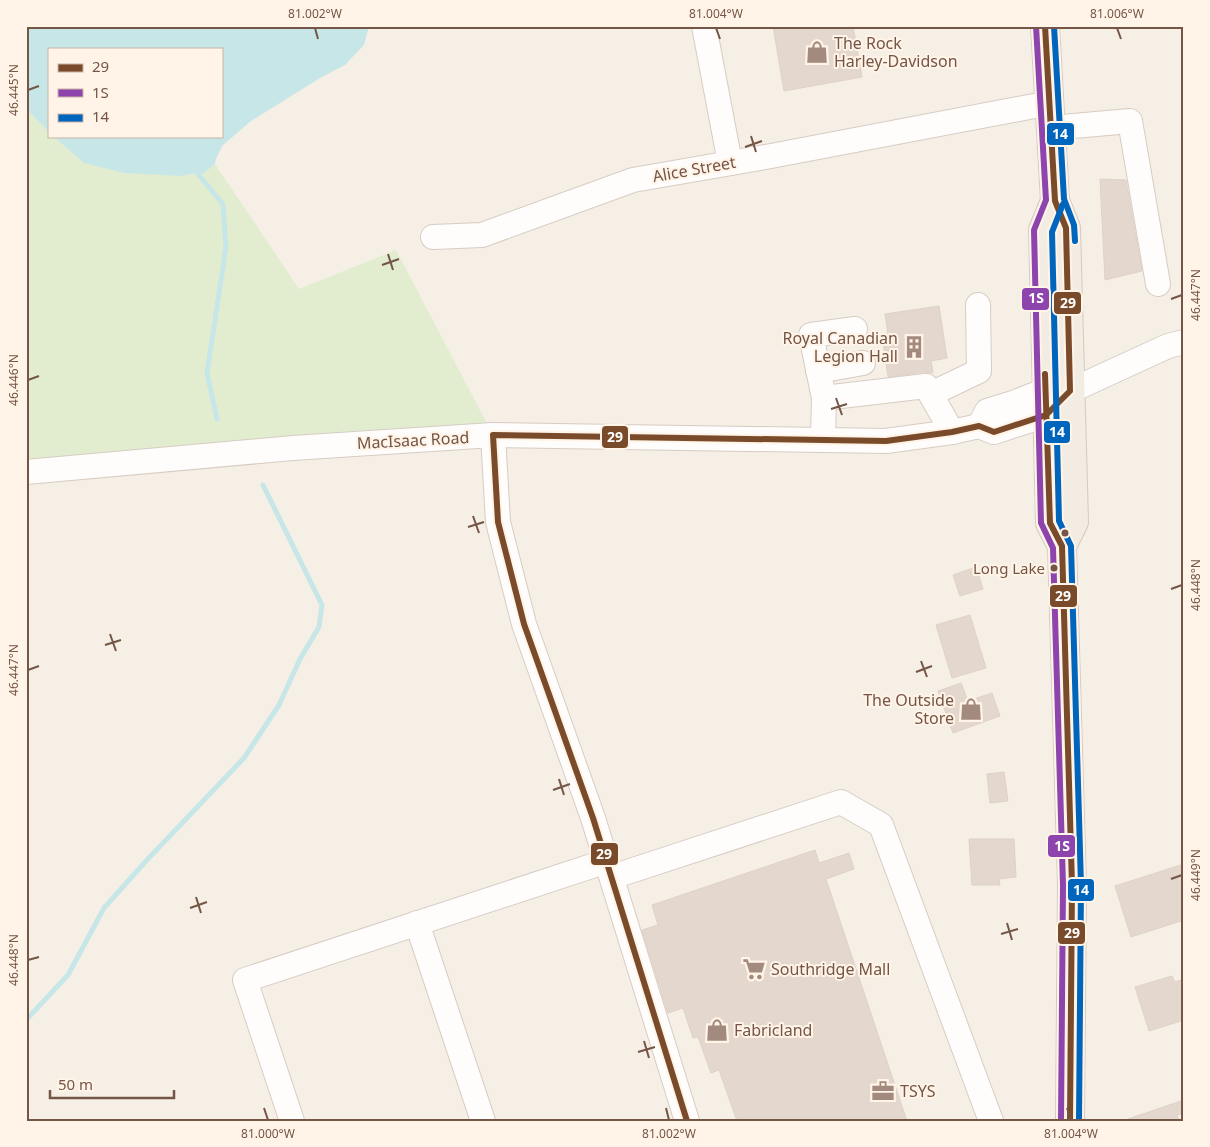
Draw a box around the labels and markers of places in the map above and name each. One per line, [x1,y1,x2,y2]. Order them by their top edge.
place label: The Rock Harley-Davidson [834,32,958,72]
shop icon: The Rock Harley-Davidson [804,39,830,65]
place label: Royal Canadian Legion Hall [782,327,898,367]
building icon: Royal Canadian Legion Hall [901,334,927,360]
unlabelled marker [1060,528,1070,538]
place label: Long Lake [973,558,1045,578]
marker: Long Lake [1049,563,1059,573]
place label: The Outside Store [863,689,954,729]
shop icon: The Outside Store [958,696,984,722]
supermarket icon: Southridge Mall [741,956,767,982]
place label: Southridge Mall [771,958,890,980]
shop icon: Fabricland [704,1017,730,1043]
place label: Fabricland [734,1019,812,1041]
office icon: TSYS [870,1078,896,1104]
place label: TSYS [900,1080,936,1102]

